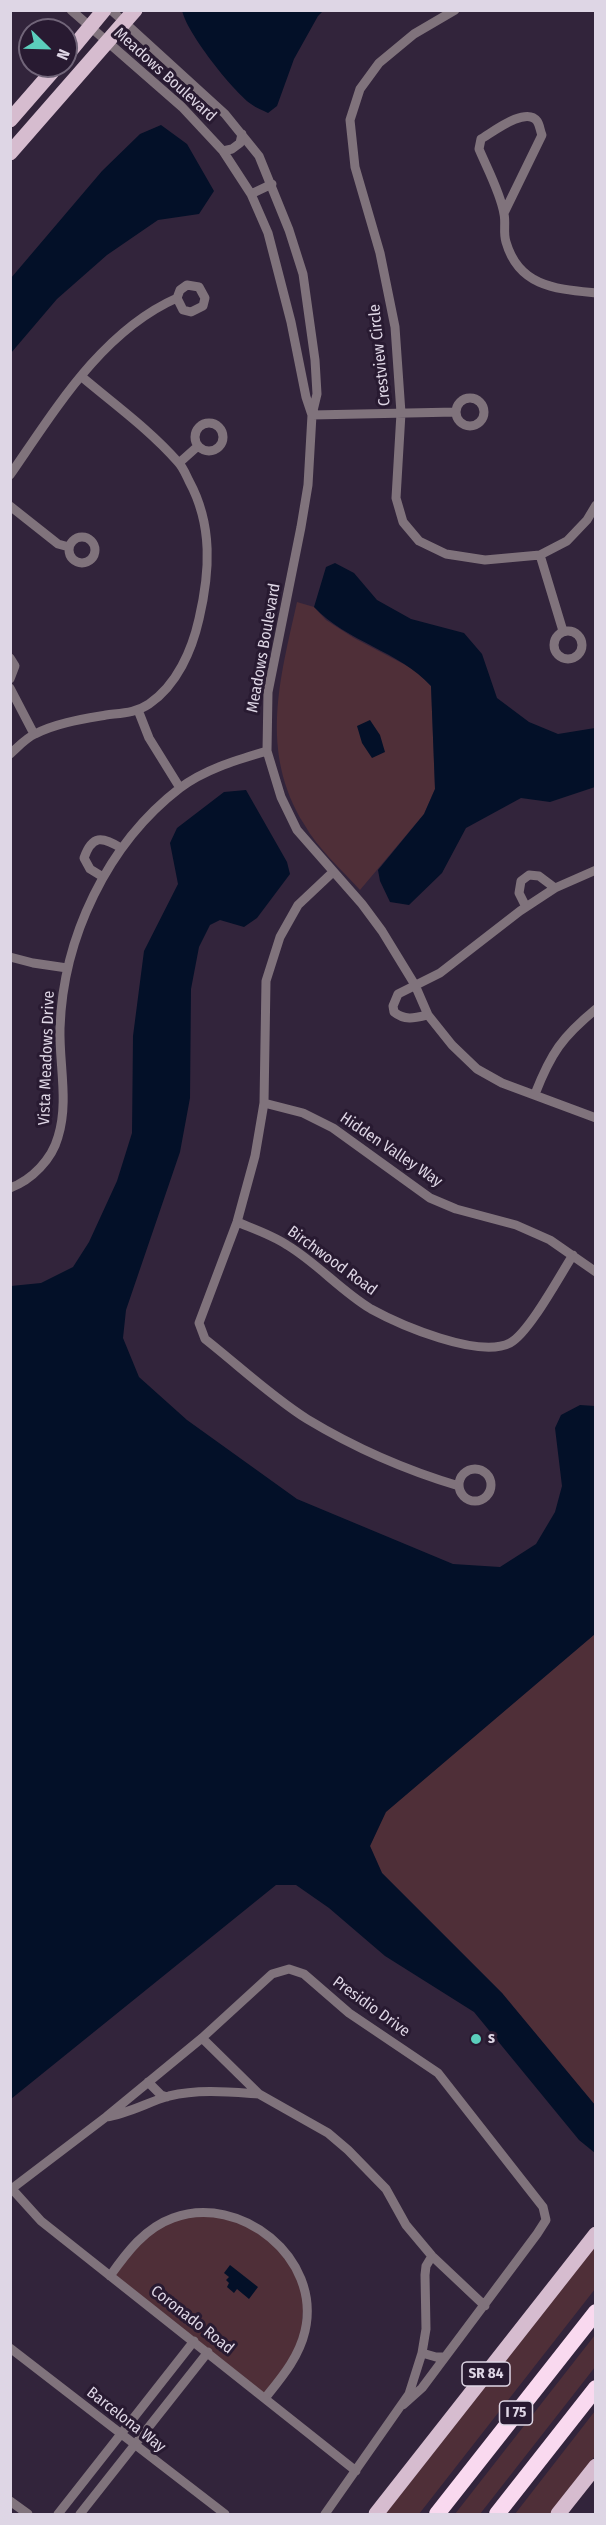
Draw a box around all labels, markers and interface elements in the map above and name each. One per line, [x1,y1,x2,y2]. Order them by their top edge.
north arrow [18,18,78,78]
street label: Meadows Boulevard [110,24,220,126]
text: N [53,46,74,63]
street label: Crestview Circle [365,303,395,407]
street label: Meadows Boulevard [243,582,285,714]
street label: Vista Meadows Drive [35,990,59,1126]
street label: Hidden Valley Way [336,1109,446,1191]
street label: Birchwood Road [283,1222,381,1300]
street label: Presidio Drive [329,1973,413,2041]
place label: s [488,2029,495,2049]
marker: s [469,2032,483,2046]
street label: Coronado Road [147,2282,237,2358]
road number: SR 84 [462,2362,510,2386]
street label: Barcelona Way [83,2383,169,2457]
road number: I 75 [500,2401,532,2425]

